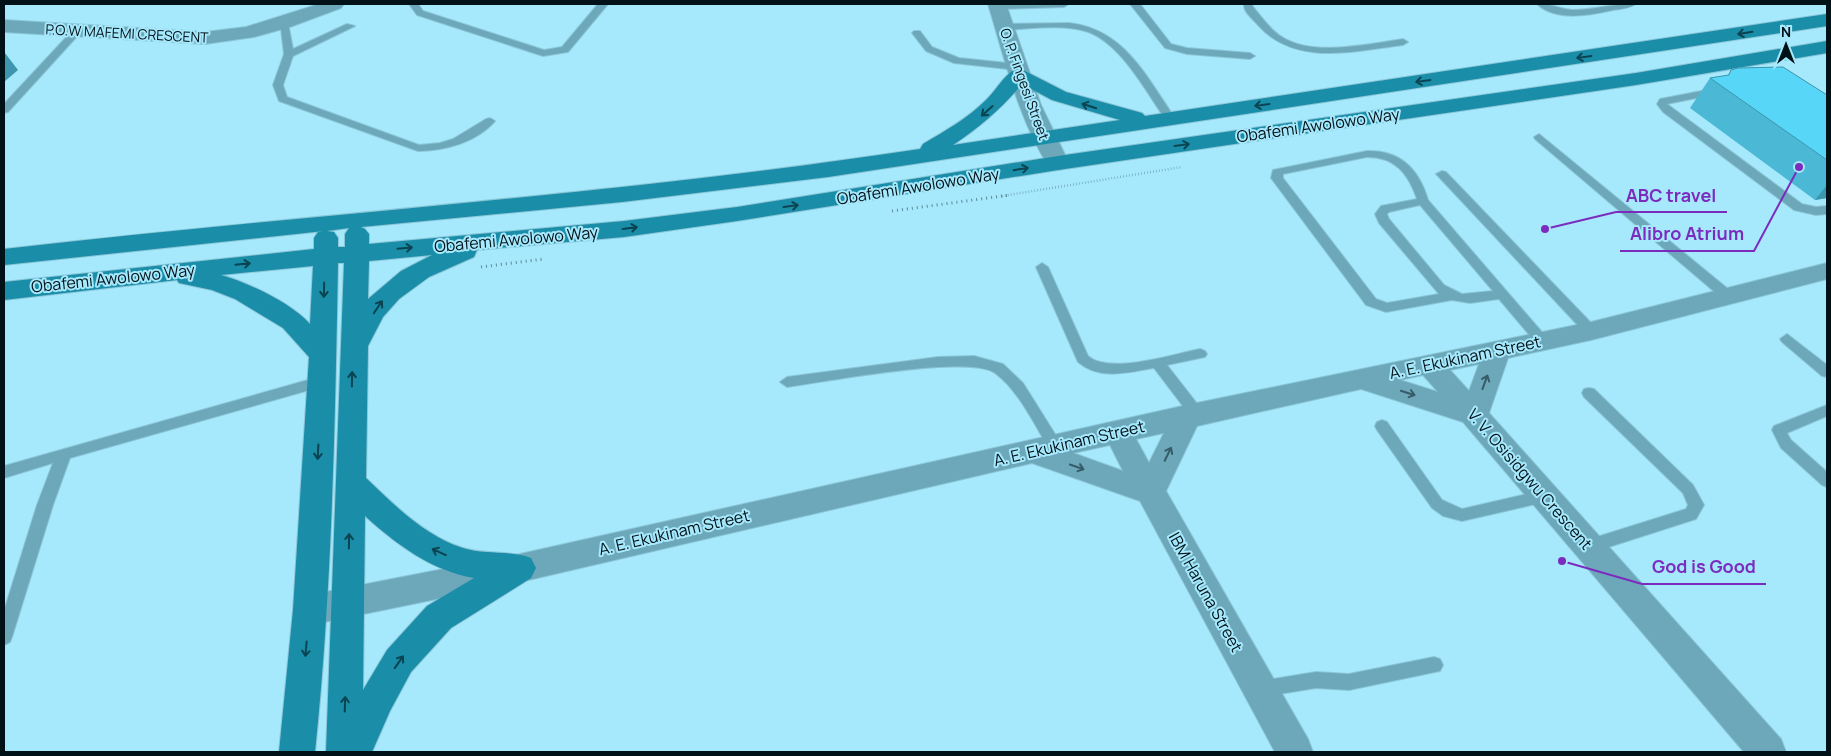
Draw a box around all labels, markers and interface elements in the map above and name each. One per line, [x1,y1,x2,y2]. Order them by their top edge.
street label: P.O.W MAFEMI CRESCENT [45,19,210,47]
north arrow [1761,20,1811,70]
text: N [1781,22,1791,41]
street label: O. P. Fingesi Street [996,25,1054,143]
one-way arrow [1737,29,1753,39]
one-way arrow [1576,52,1592,62]
one-way arrow [1415,76,1431,86]
one-way arrow [1082,100,1098,110]
one-way arrow [1255,100,1271,110]
street label: Obafemi Awolowo Way [1235,103,1401,147]
one-way arrow [980,105,993,116]
one-way arrow [1173,140,1189,150]
street label: Obafemi Awolowo Way [835,162,1001,210]
one-way arrow [1013,164,1029,174]
callout: ABC travel [1616,179,1727,212]
text: ABC travel [1626,183,1716,207]
one-way arrow [783,201,799,211]
callout: Alibro Atrium [1620,218,1754,251]
street label: Obafemi Awolowo Way [433,221,599,257]
text: Alibro Atrium [1630,221,1744,245]
one-way arrow [622,223,638,233]
one-way arrow [397,244,413,253]
street label: Obafemi Awolowo Way [30,258,196,298]
one-way arrow [235,259,251,269]
one-way arrow [319,282,329,298]
one-way arrow [373,300,383,314]
street label: A. E. Ekukinam Street [1387,330,1543,384]
one-way arrow [347,371,357,387]
one-way arrow [1481,375,1490,391]
one-way arrow [1400,389,1416,399]
street label: V. V. Osisidgwu Crescent [1463,404,1597,554]
street label: A. E. Ekukinam Street [991,415,1147,471]
one-way arrow [314,444,323,460]
one-way arrow [1164,447,1174,462]
one-way arrow [1069,463,1085,472]
street label: A. E. Ekukinam Street [596,504,752,560]
street label: IBM Haruna Street [1164,528,1248,656]
one-way arrow [344,533,354,550]
one-way arrow [432,546,447,556]
callout: God is Good [1642,551,1766,584]
text: God is Good [1652,554,1756,578]
one-way arrow [301,641,311,657]
one-way arrow [394,655,404,669]
one-way arrow [340,696,350,712]

